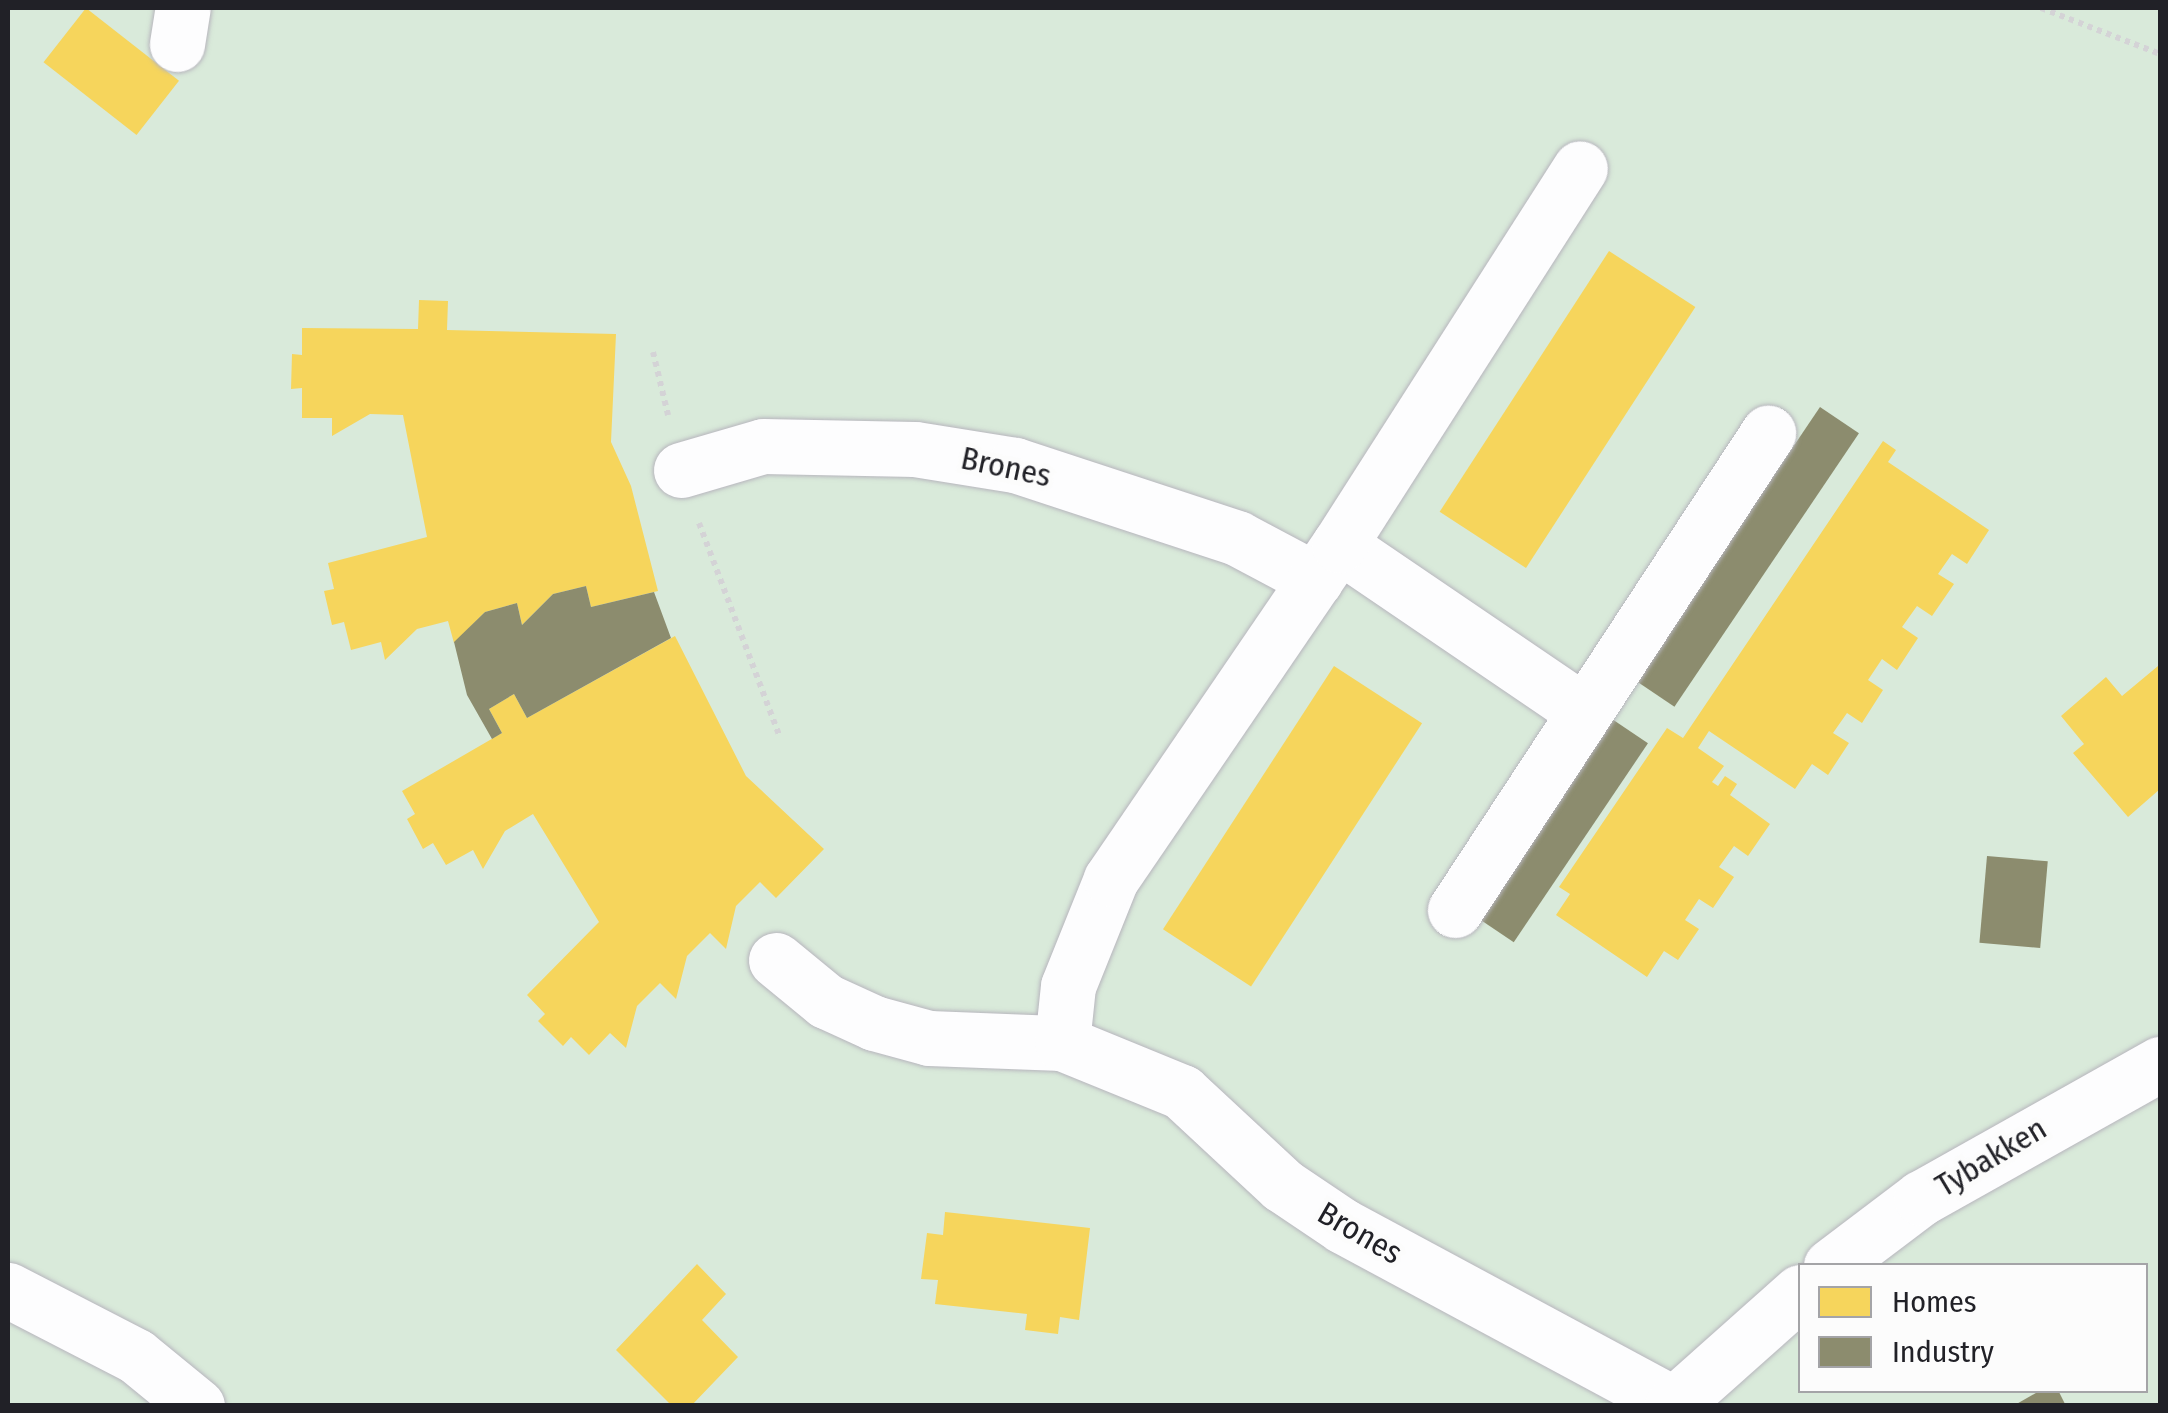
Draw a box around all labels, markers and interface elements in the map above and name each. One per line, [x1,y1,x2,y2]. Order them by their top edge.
street label: Brones [958,439,1054,495]
street label: Tybakken [1929,1109,2053,1205]
street label: Brones [1311,1194,1409,1272]
legend [1798,1263,2148,1393]
text: Homes [1892,1284,1977,1320]
text: Industry [1892,1334,1994,1370]

